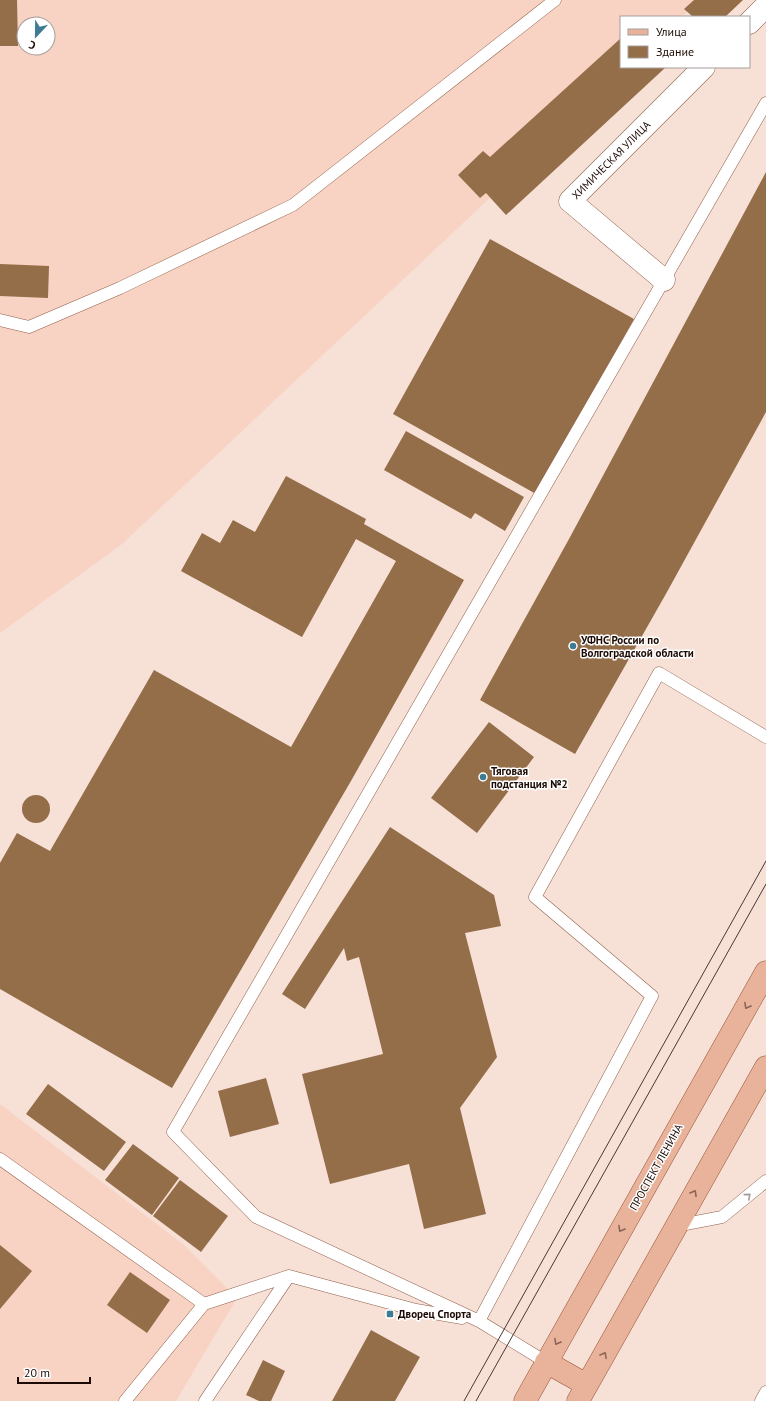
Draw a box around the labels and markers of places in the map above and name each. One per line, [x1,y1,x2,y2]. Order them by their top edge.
place label: УФНС России по Волгоградской области [580,633,694,660]
marker: УФНС России по Волгоградской области [568,641,578,651]
place label: Тяговая подстанция №2 [491,764,568,791]
marker: Тяговая подстанция №2 [478,772,488,782]
place label: Дворец Спорта [398,1307,471,1321]
marker: Дворец Спорта [385,1309,395,1319]

